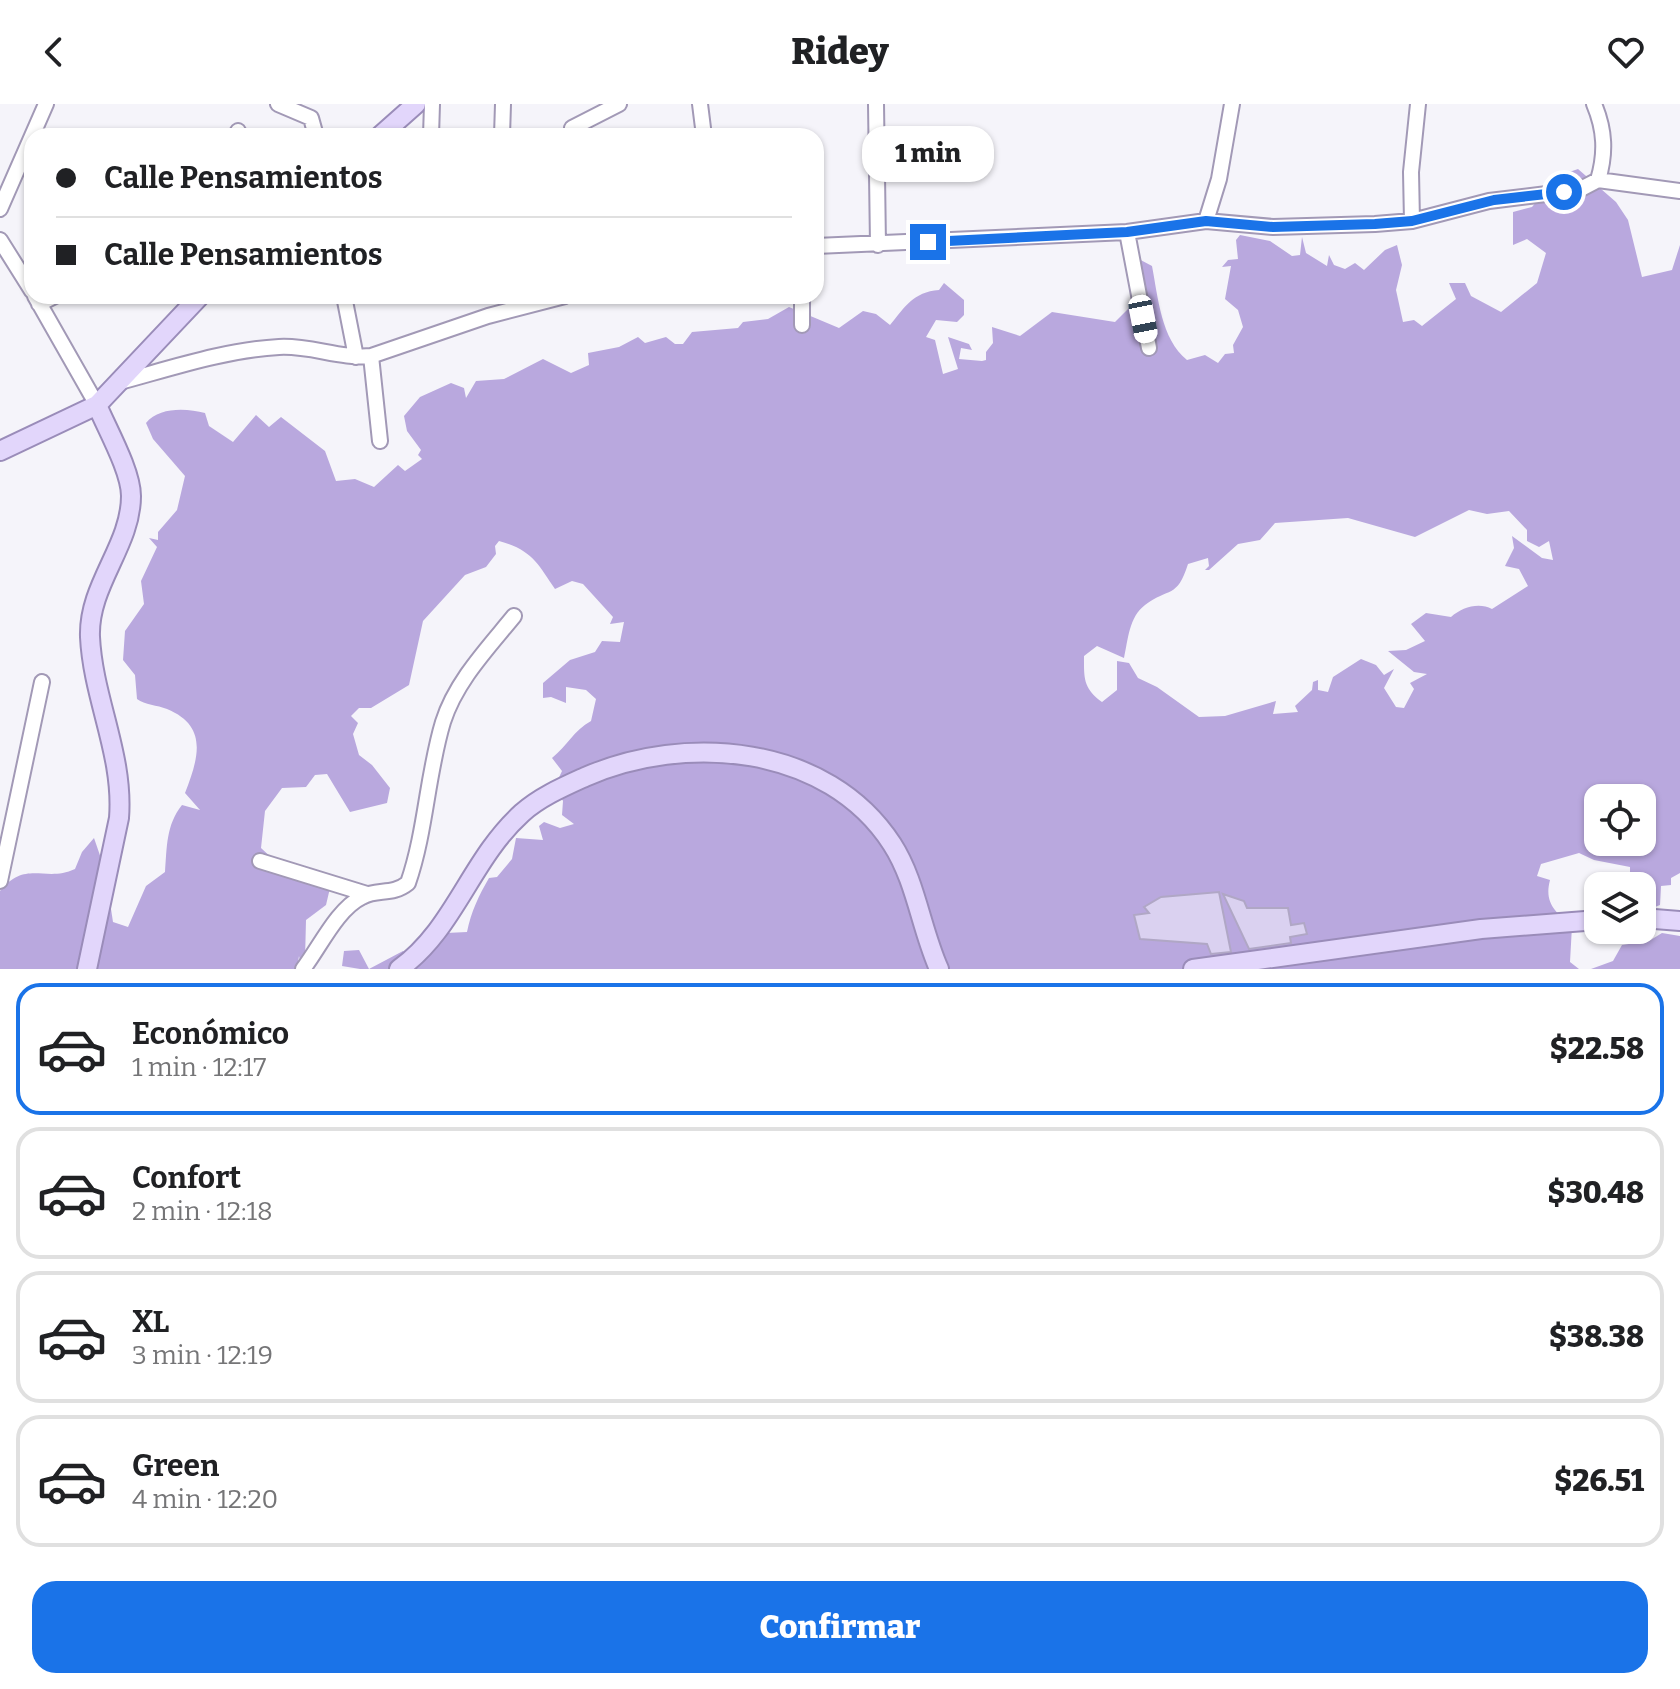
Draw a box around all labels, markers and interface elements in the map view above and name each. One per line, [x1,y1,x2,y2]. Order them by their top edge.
icon: back [32,30,76,74]
text: Ridey [791,30,889,74]
icon: heart [1604,30,1648,74]
callout: 1 min [862,126,994,182]
text: 1 min [895,138,961,169]
text: Calle Pensamientos [104,160,383,196]
route start [1546,174,1582,210]
route end [910,224,946,260]
text: Calle Pensamientos [104,237,383,273]
car [1127,293,1159,345]
map controls [1584,784,1656,944]
button: locate [1584,784,1656,856]
button: layers [1584,872,1656,944]
icon: car [36,1013,108,1085]
text: Económico [132,1016,289,1052]
text: $22.58 [1550,1031,1644,1067]
text: 1 min · 12:17 [132,1052,266,1083]
icon: car [36,1157,108,1229]
text: Confort [132,1160,241,1196]
text: $30.48 [1548,1175,1644,1211]
text: 2 min · 12:18 [132,1196,273,1227]
icon: car [36,1301,108,1373]
text: XL [132,1304,169,1340]
text: $38.38 [1549,1319,1644,1355]
text: 3 min · 12:19 [132,1340,273,1371]
icon: car [36,1445,108,1517]
text: Green [132,1448,219,1484]
text: $26.51 [1554,1463,1644,1499]
text: 4 min · 12:20 [132,1484,278,1515]
button: Confirmar [32,1581,1648,1673]

